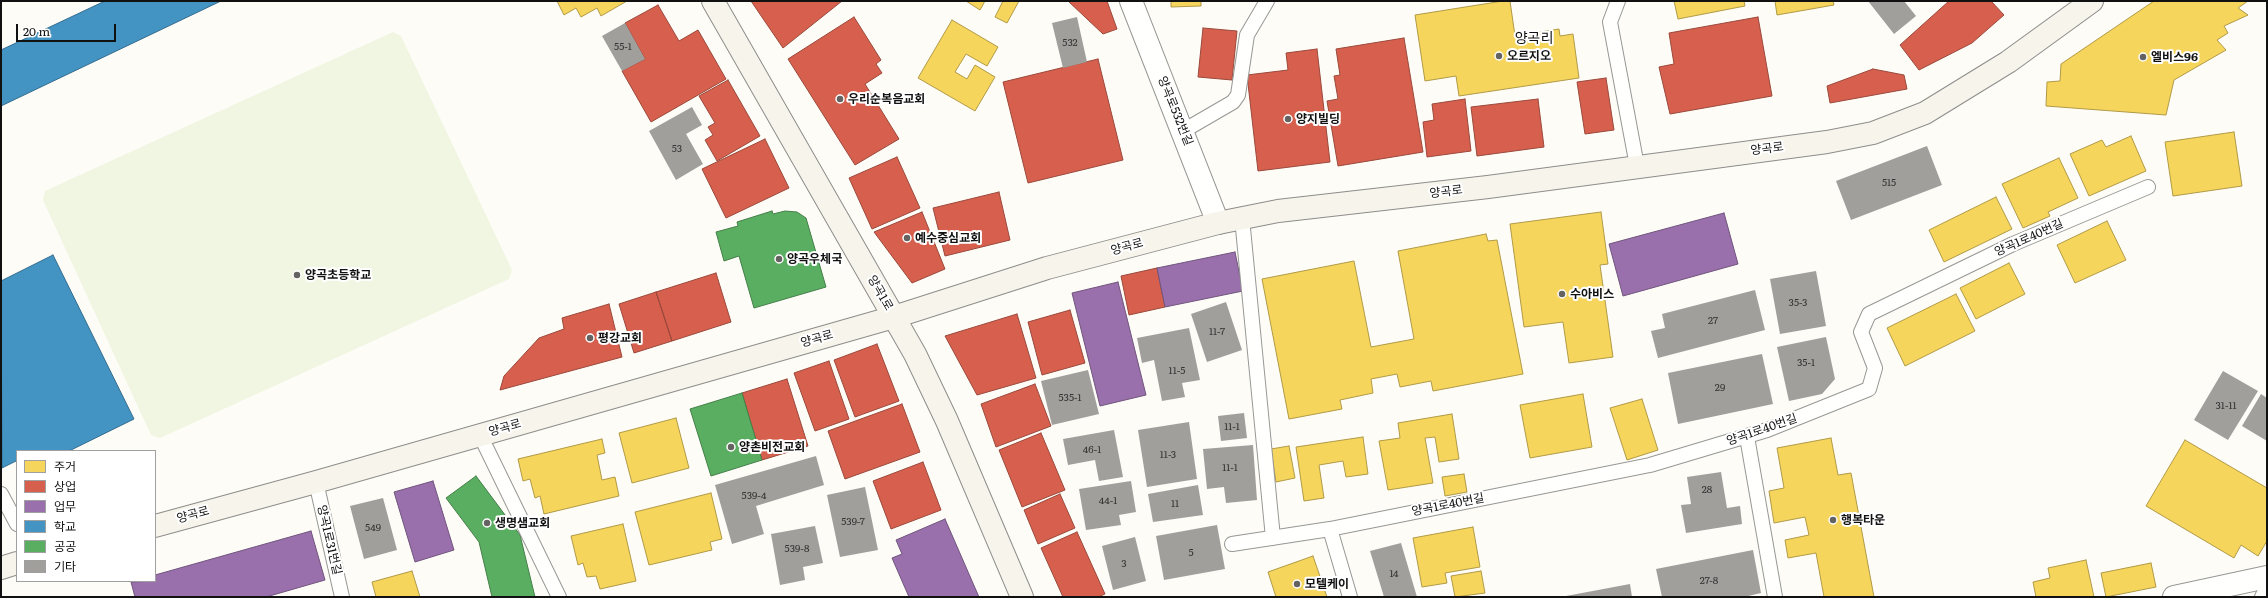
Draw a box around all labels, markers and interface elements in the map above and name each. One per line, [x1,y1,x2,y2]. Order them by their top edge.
scale bar [18,16,118,42]
text: 20 m [23,22,50,40]
district label: 양곡리 [1515,31,1553,47]
house number: 532 [1062,37,1078,49]
house number: 55-1 [614,41,632,53]
place label: 오르지오 [1507,49,1551,63]
place label: 엘비스96 [2151,50,2198,64]
marker: 오르지오 [1494,51,1504,61]
marker: 엘비스96 [2138,52,2148,62]
street label: 양곡로532번길 [1155,74,1195,148]
place label: 우리순복음교회 [848,92,925,106]
marker: 우리순복음교회 [835,94,845,104]
place label: 양지빌딩 [1296,112,1340,126]
marker: 양지빌딩 [1283,114,1293,124]
street label: 양곡로 [1750,140,1784,158]
house number: 53 [672,143,682,155]
house number: 515 [1882,177,1896,189]
street label: 양곡로 [1429,183,1463,201]
street label: 양곡1로40번길 [1992,216,2066,260]
place label: 예수중심교회 [915,231,981,245]
marker: 예수중심교회 [902,233,912,243]
street label: 양곡로 [1109,236,1145,258]
place label: 양곡우체국 [787,252,842,266]
marker: 양곡우체국 [774,254,784,264]
place label: 양곡초등학교 [305,268,371,282]
marker: 양곡초등학교 [292,270,302,280]
street label: 양곡1로 [864,273,896,313]
place label: 수아비스 [1570,287,1614,301]
marker: 수아비스 [1557,289,1567,299]
house number: 35-3 [1789,297,1807,309]
house number: 27 [1708,315,1718,327]
house number: 11-7 [1209,326,1225,338]
street label: 양곡로 [799,328,835,350]
place label: 평강교회 [598,331,642,345]
marker: 평강교회 [585,333,595,343]
house number: 35-1 [1797,357,1815,369]
house number: 11-5 [1169,365,1185,377]
house number: 29 [1715,382,1725,394]
house number: 535-1 [1058,392,1082,404]
house number: 31-11 [2215,400,2237,412]
street label: 양곡1로40번길 [1725,411,1799,449]
street label: 양곡로 [487,417,523,439]
house number: 11-1 [1224,421,1240,433]
place label: 양촌비전교회 [739,440,805,454]
marker: 양촌비전교회 [726,442,736,452]
house number: 46-1 [1083,444,1101,456]
house number: 11-3 [1160,449,1176,461]
legend [16,450,156,582]
text: 주거 [54,457,76,475]
house number: 11-1 [1222,462,1238,474]
text: 상업 [54,477,76,495]
house number: 28 [1702,484,1712,496]
house number: 539-4 [742,490,766,502]
street label: 양곡1로40번길 [1410,491,1486,519]
house number: 44-1 [1099,495,1117,507]
text: 업무 [54,497,76,515]
house number: 11 [1171,498,1179,510]
street label: 양곡로 [175,504,211,526]
street label: 양곡1로31번길 [314,504,344,576]
place label: 행복타운 [1841,513,1885,527]
marker: 행복타운 [1828,515,1838,525]
place label: 생명샘교회 [495,516,550,530]
house number: 539-7 [841,516,865,528]
text: 학교 [54,517,76,535]
marker: 생명샘교회 [482,518,492,528]
house number: 549 [365,522,381,534]
text: 공공 [54,537,76,555]
house number: 539-8 [785,543,809,555]
house number: 5 [1188,547,1194,559]
text: 기타 [54,557,76,575]
house number: 3 [1121,558,1127,570]
house number: 14 [1389,568,1399,580]
house number: 27-8 [1700,575,1718,587]
place label: 모텔케이 [1305,577,1349,591]
marker: 모텔케이 [1292,579,1302,589]

